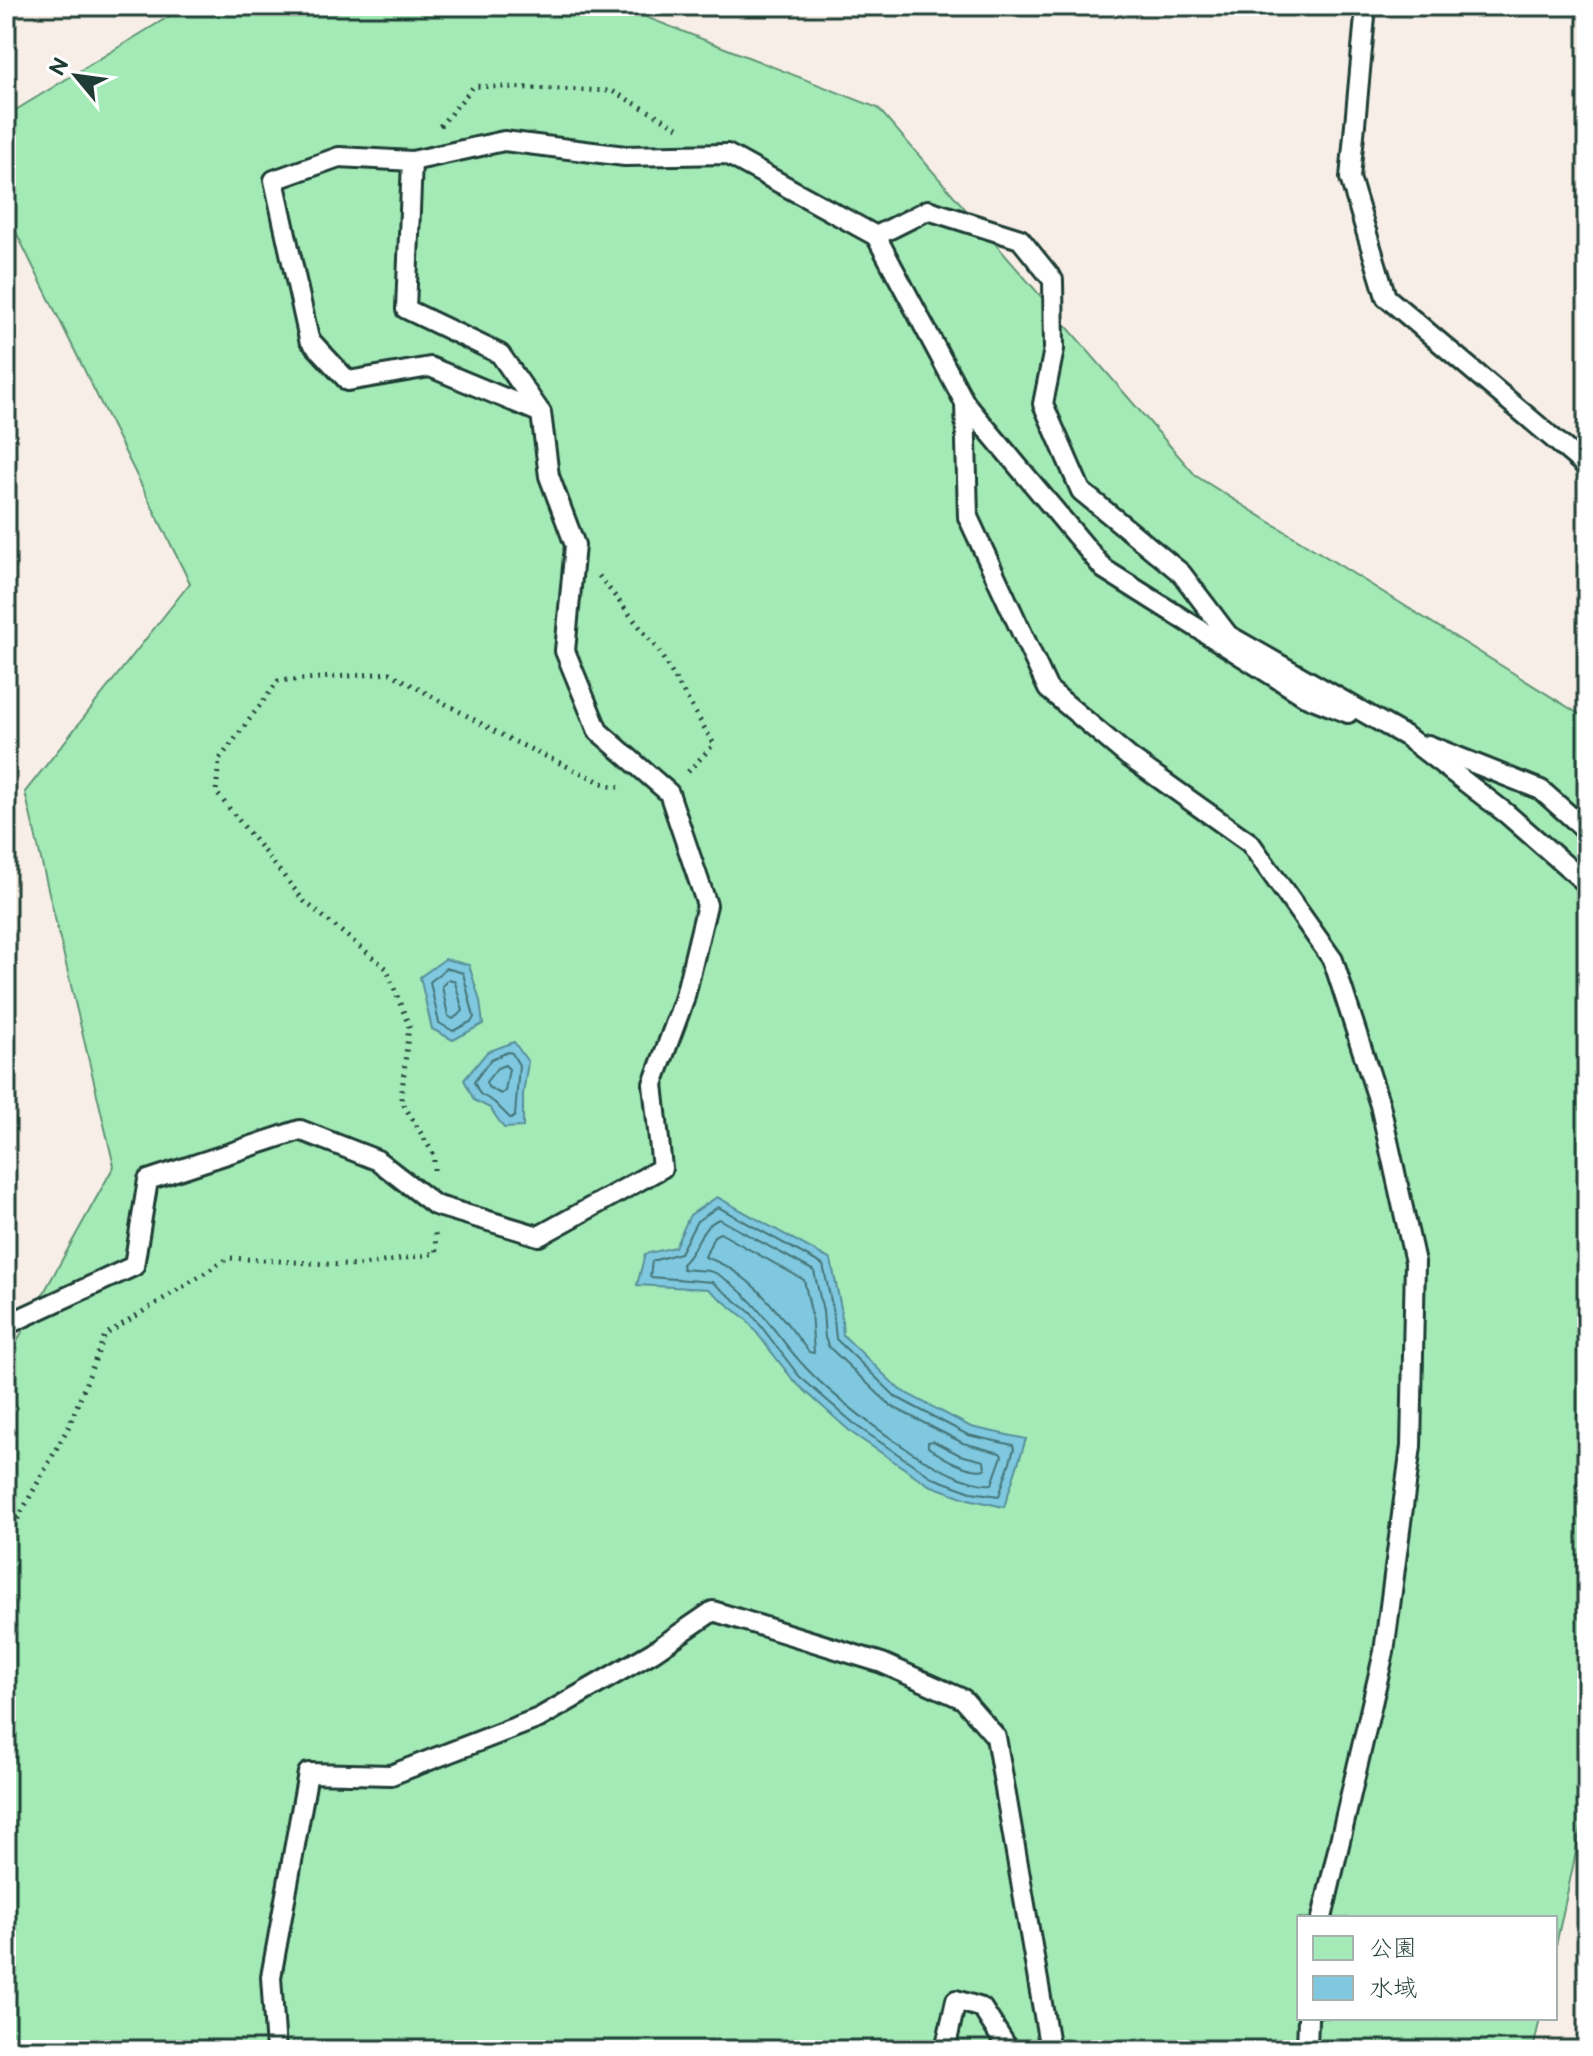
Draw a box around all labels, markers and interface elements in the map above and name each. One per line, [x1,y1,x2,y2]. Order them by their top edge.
north arrow [36,36,116,116]
text: N [44,53,76,81]
legend [1297,1916,1557,2020]
text: 公園 [1369,1934,1417,1963]
text: 水域 [1369,1974,1417,2003]

